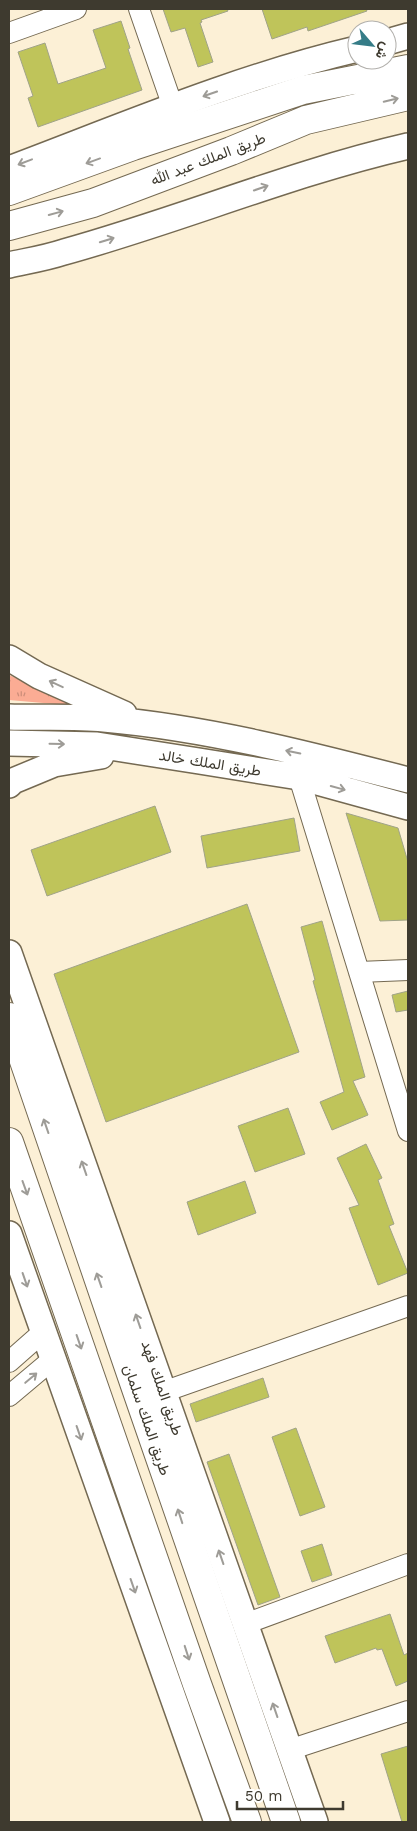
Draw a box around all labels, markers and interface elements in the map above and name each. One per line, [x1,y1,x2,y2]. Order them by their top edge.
north arrow [347,20,397,70]
text: ش [372,39,394,62]
one-way arrow [203,90,219,99]
one-way arrow [383,95,399,104]
street label: طريق الملك عبد الله [148,129,269,190]
one-way arrow [86,157,102,166]
one-way arrow [18,158,33,168]
one-way arrow [253,183,269,193]
one-way arrow [47,208,63,218]
one-way arrow [98,234,114,244]
one-way arrow [49,679,64,689]
one-way arrow [49,739,65,749]
street label: طريق الملك خالد [158,746,263,781]
one-way arrow [285,747,301,756]
one-way arrow [330,784,346,793]
one-way arrow [41,1118,51,1134]
one-way arrow [79,1161,88,1176]
one-way arrow [21,1180,30,1196]
one-way arrow [21,1272,30,1287]
one-way arrow [94,1272,104,1288]
one-way arrow [133,1314,142,1329]
one-way arrow [75,1333,84,1349]
street label: طريق الملك فهد [136,1338,187,1438]
street label: طريق الملك سلمان [119,1362,174,1478]
one-way arrow [24,1372,37,1383]
one-way arrow [75,1425,84,1440]
one-way arrow [175,1509,184,1525]
one-way arrow [216,1550,225,1565]
one-way arrow [129,1578,138,1594]
one-way arrow [183,1645,192,1661]
one-way arrow [270,1703,279,1718]
scale bar [237,1778,343,1810]
text: 50 m [245,1787,282,1805]

